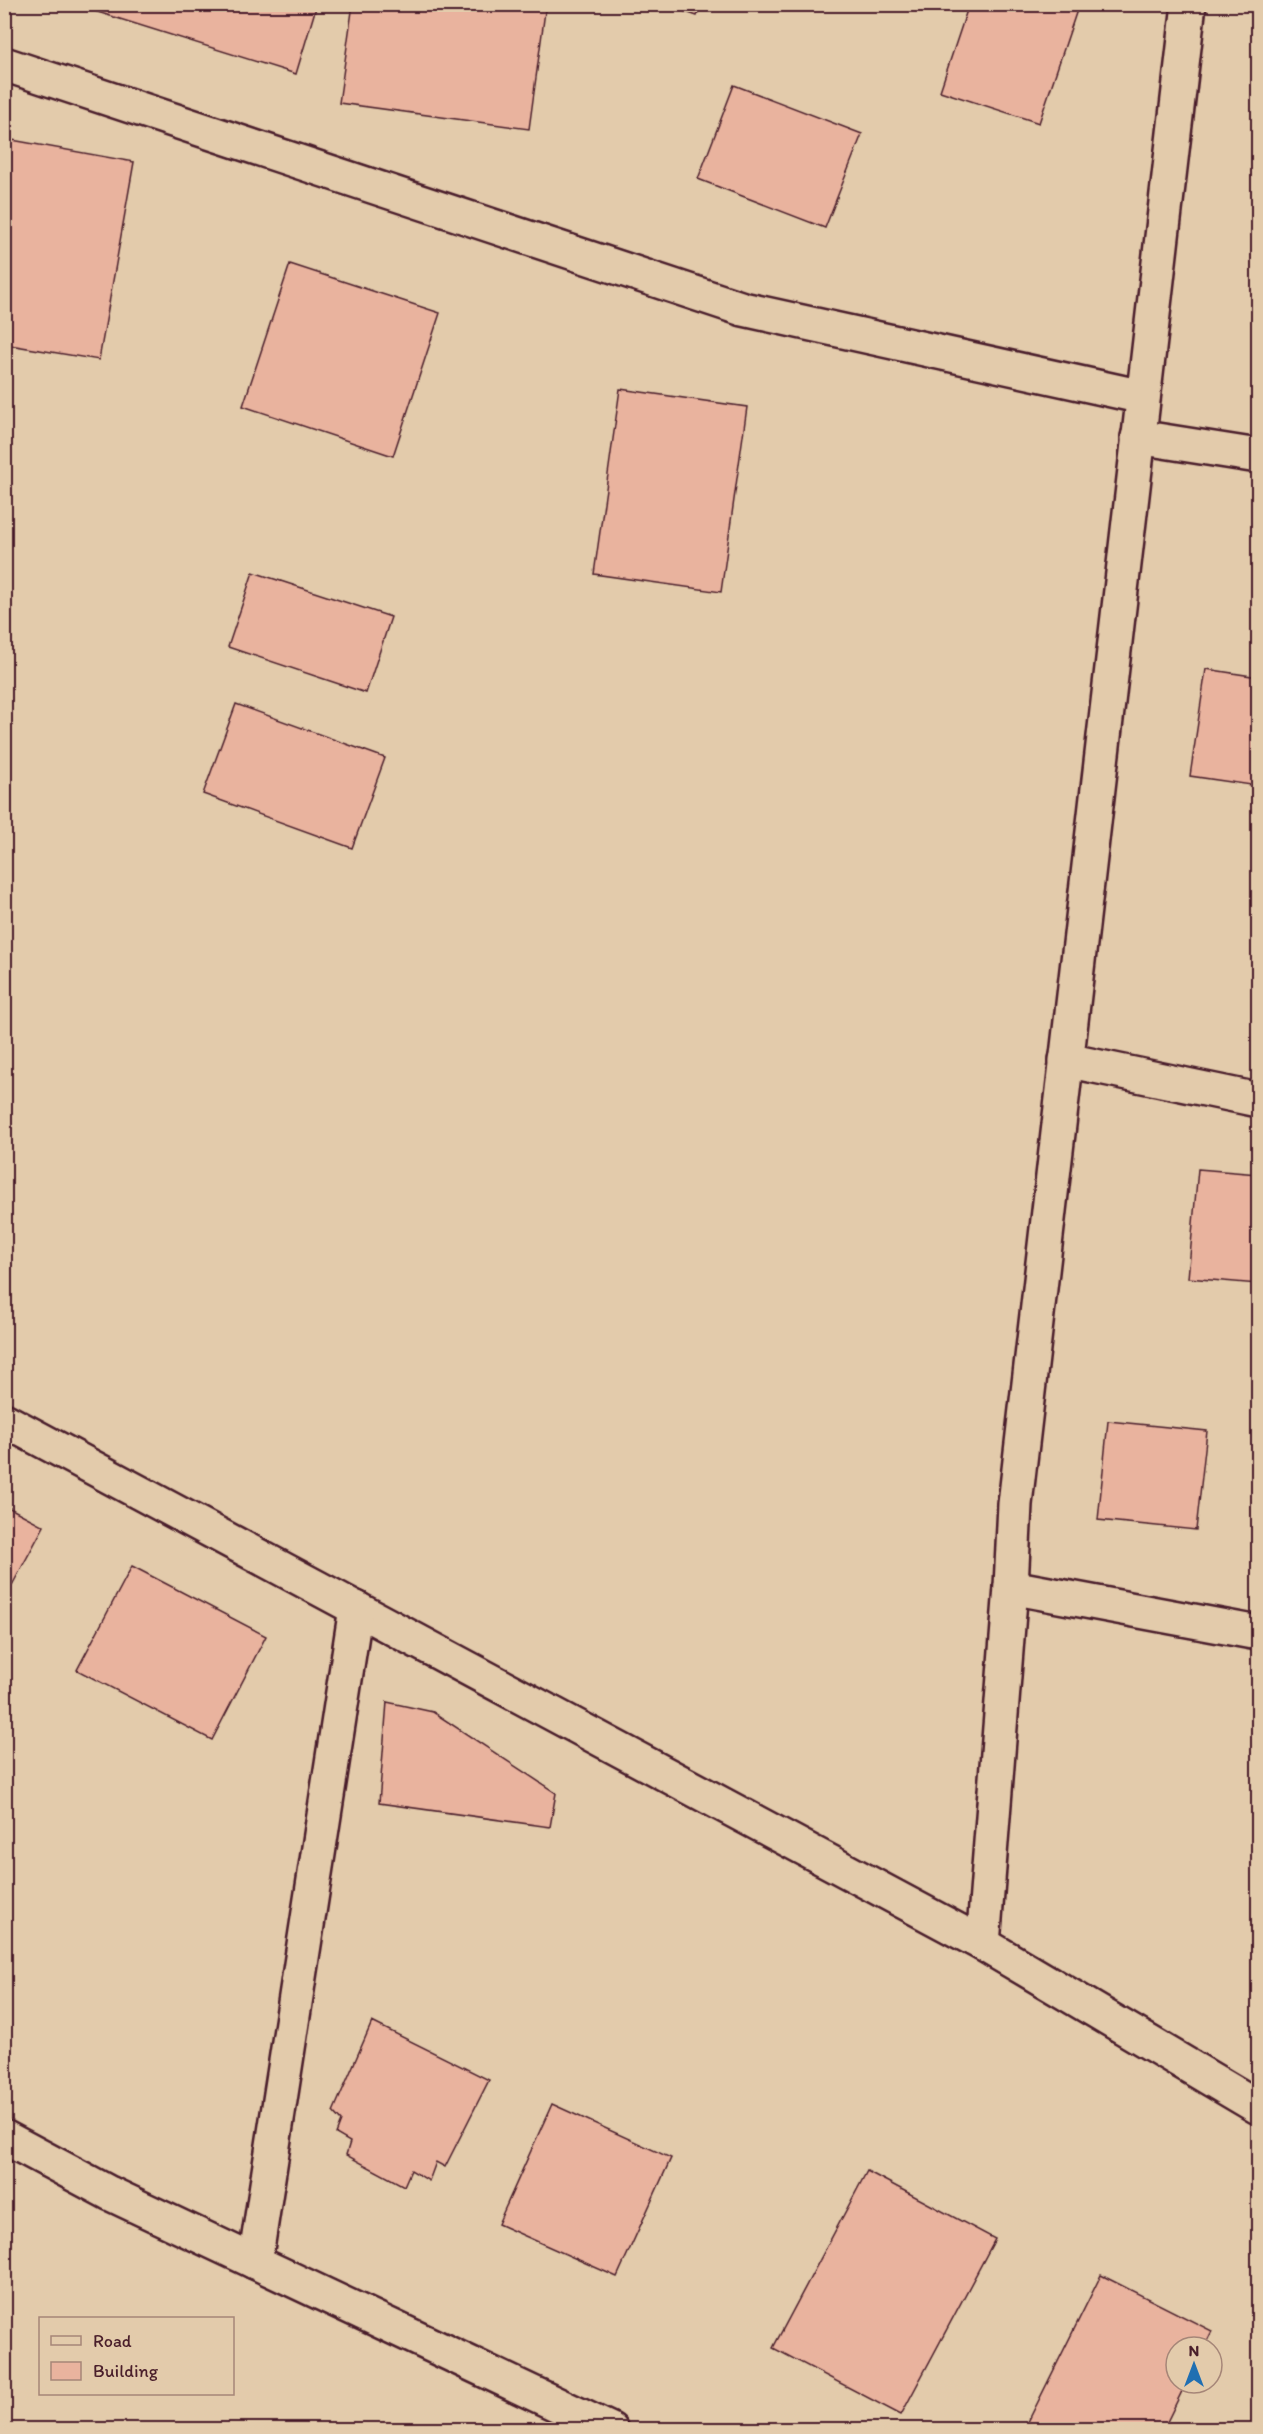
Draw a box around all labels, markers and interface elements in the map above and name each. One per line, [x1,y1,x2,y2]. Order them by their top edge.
legend [39,2317,234,2395]
text: Road [93,2330,132,2352]
north arrow [1164,2335,1224,2395]
text: N [1189,2341,1199,2360]
text: Building [93,2360,159,2382]

